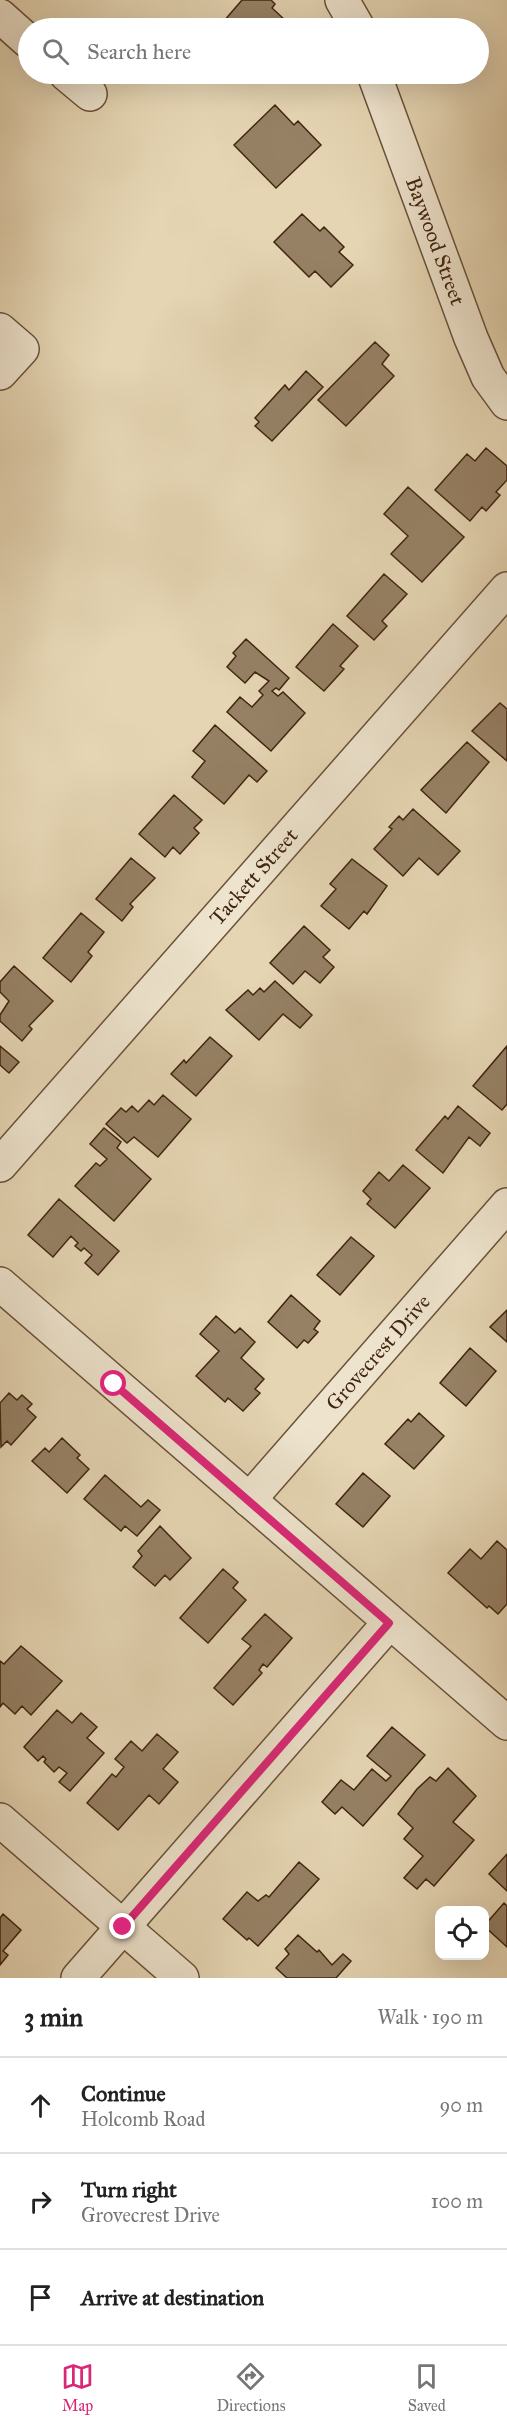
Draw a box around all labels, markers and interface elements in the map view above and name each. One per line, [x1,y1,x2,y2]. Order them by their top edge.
search box [18,18,489,84]
icon: search [39,35,72,68]
text: Search here [87,38,191,65]
street label: Baywood Street [400,173,471,309]
street label: Tackett Street [204,822,304,931]
street label: Grovecrest Drive [320,1289,436,1416]
route start [100,1370,126,1396]
map controls [435,1906,489,1960]
button: locate [435,1906,489,1960]
route end [109,1913,135,1939]
text: 3 min [24,2001,83,2033]
text: Walk · 190 m [378,2005,483,2029]
text: Continue [81,2080,166,2107]
icon: ahead [24,2089,57,2122]
text: 90 m [440,2093,483,2117]
text: Holcomb Road [81,2107,206,2131]
text: Turn right [81,2176,177,2203]
icon: right [24,2185,57,2218]
text: 100 m [431,2189,483,2213]
text: Grovecrest Drive [81,2203,220,2227]
icon: arrive [24,2281,57,2314]
text: Arrive at destination [81,2284,264,2311]
tab: Map [61,2360,94,2415]
tab: Directions [216,2360,285,2415]
tab: Saved [408,2360,446,2415]

